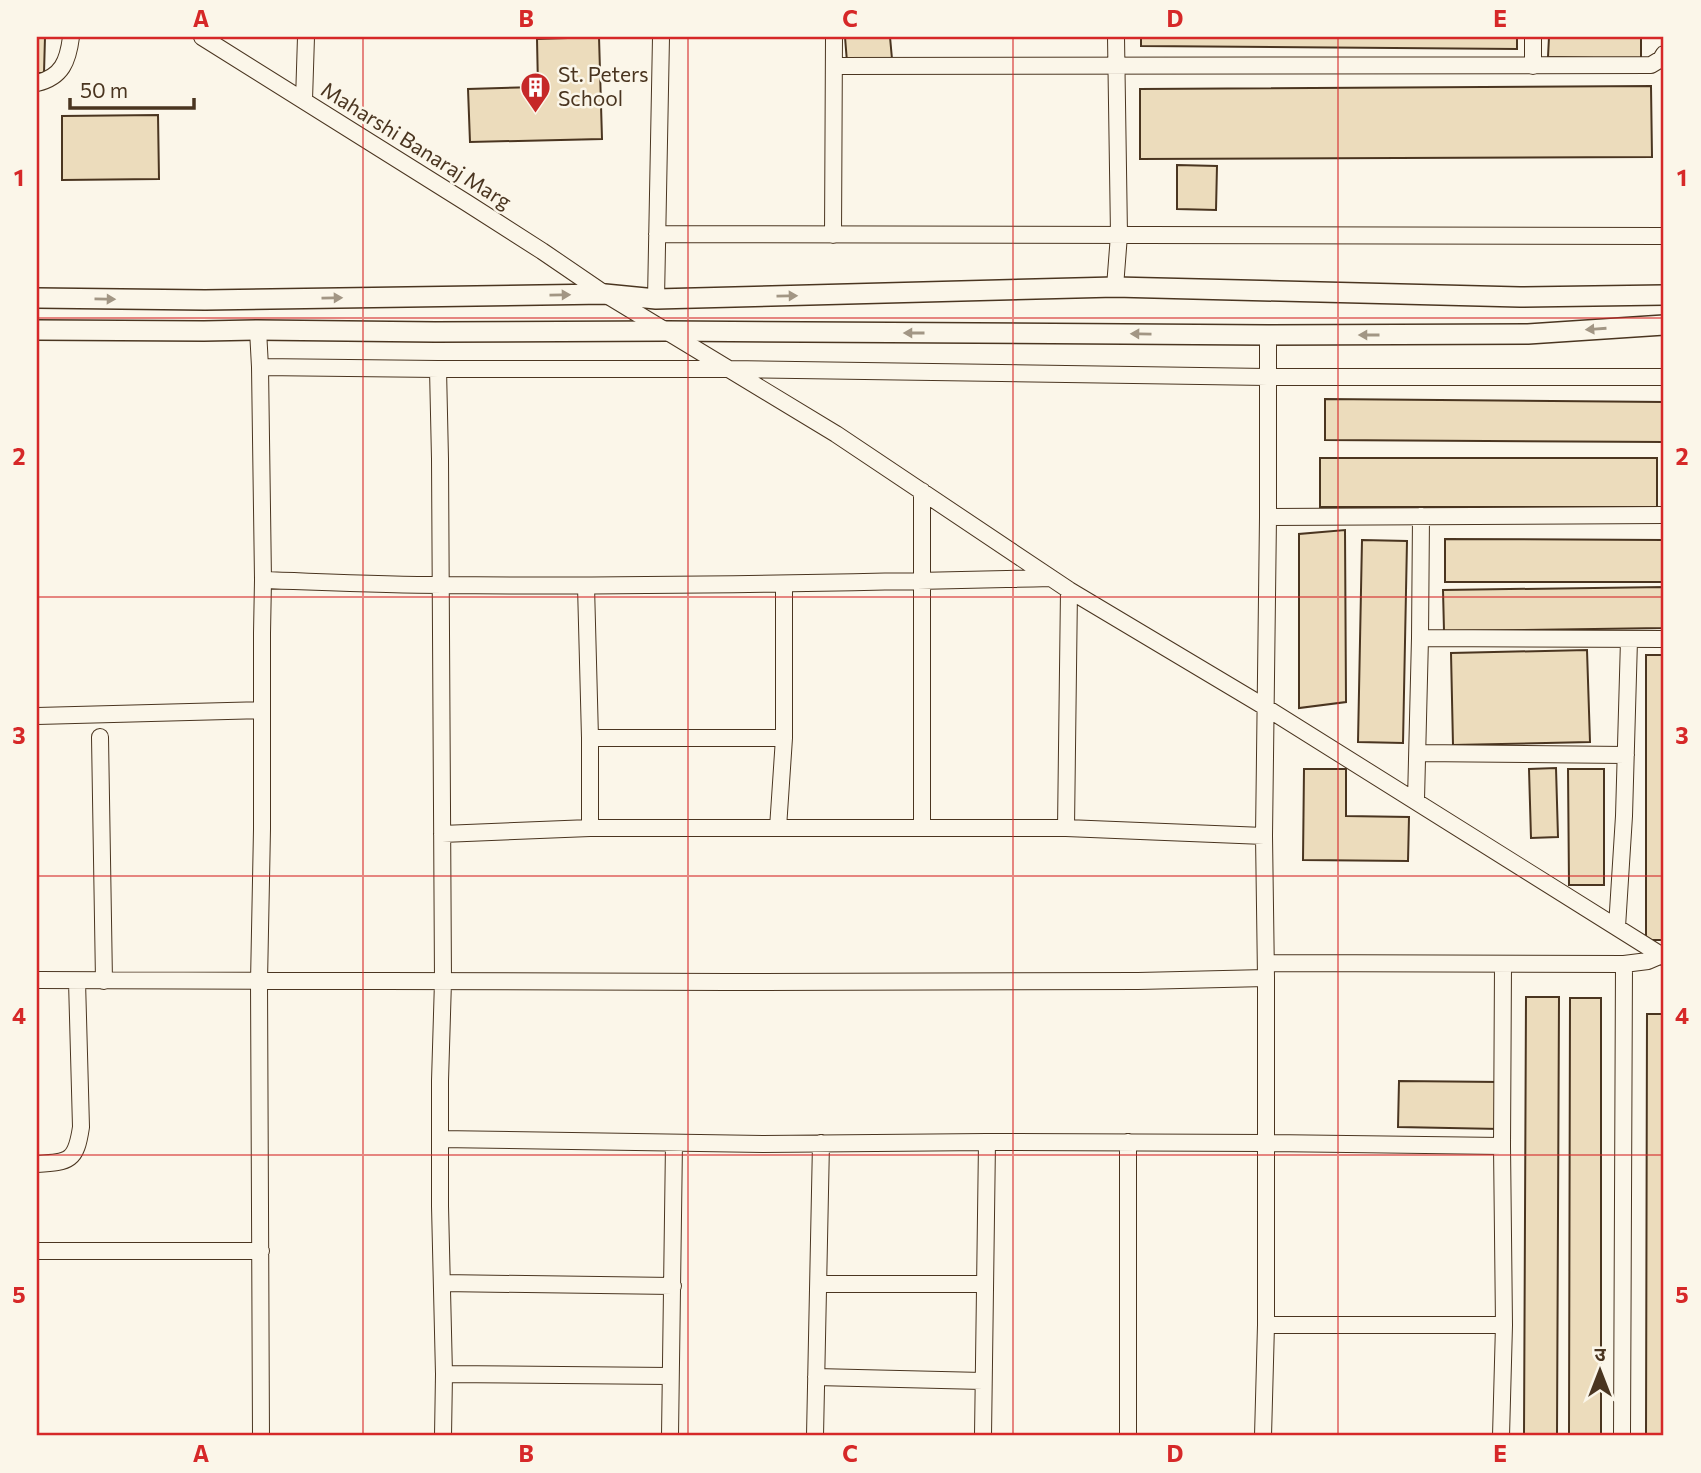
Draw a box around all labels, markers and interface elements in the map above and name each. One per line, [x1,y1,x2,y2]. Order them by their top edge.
text: A [193,4,210,32]
text: B [518,4,534,32]
text: C [842,4,858,32]
text: D [1167,4,1184,32]
text: E [1493,4,1507,32]
place label: St. Peters School [558,61,649,110]
scale bar [70,66,194,110]
building icon: St. Peters School [518,70,552,114]
street label: Maharshi Banaraj Marg [317,76,517,214]
text: 50 m [80,77,128,102]
text: 1 [14,163,24,191]
text: 1 [1677,163,1687,191]
one-way arrow [549,289,571,301]
one-way arrow [776,290,798,301]
one-way arrow [322,292,344,304]
one-way arrow [94,293,116,305]
one-way arrow [1585,324,1607,335]
one-way arrow [903,327,925,338]
one-way arrow [1130,328,1152,340]
one-way arrow [1358,329,1380,341]
text: 2 [12,442,26,470]
text: 2 [1675,442,1689,470]
text: 3 [12,721,26,749]
text: 3 [1675,721,1689,749]
text: 4 [12,1001,26,1029]
text: 4 [1675,1001,1689,1029]
text: 5 [12,1280,26,1308]
text: 5 [1675,1280,1689,1308]
north arrow [1564,1336,1634,1406]
text: उ [1594,1342,1606,1365]
text: A [193,1439,210,1467]
text: B [518,1439,534,1467]
text: C [842,1439,858,1467]
text: D [1167,1439,1184,1467]
text: E [1493,1439,1507,1467]

